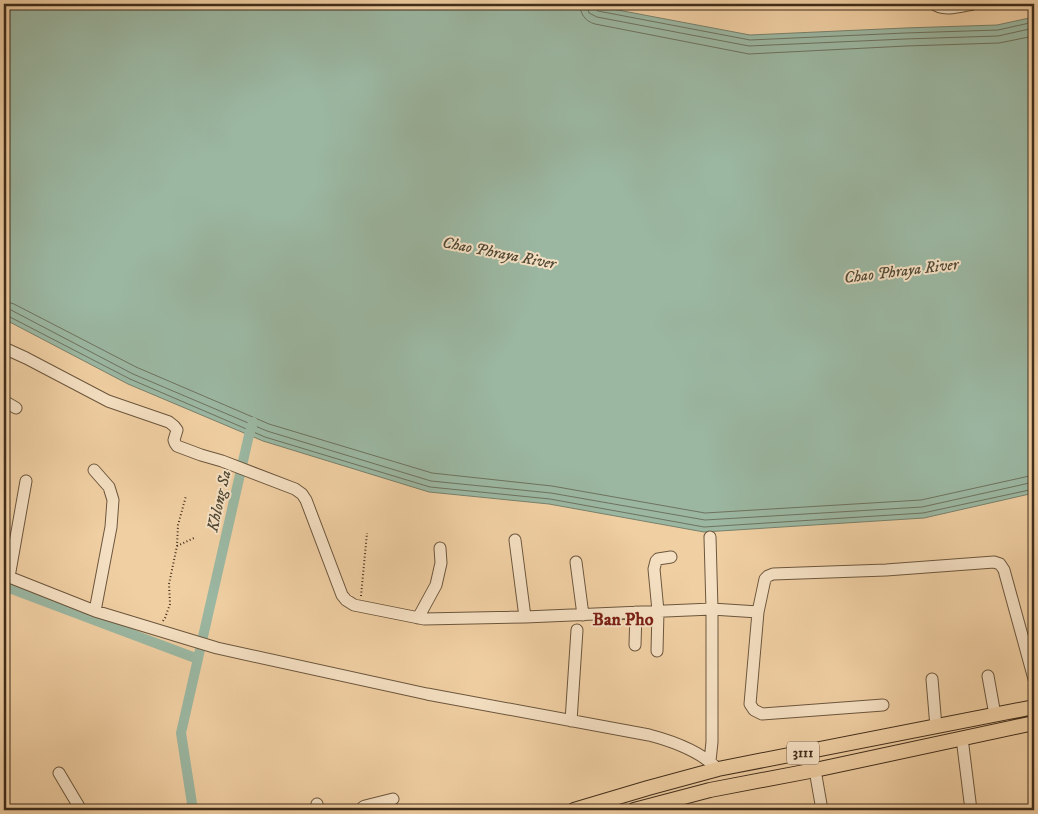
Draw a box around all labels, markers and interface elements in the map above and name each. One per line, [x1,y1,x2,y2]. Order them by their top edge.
water label: Chao Phraya River [441,232,559,274]
water label: Chao Phraya River [843,254,961,288]
water label: Khlong Sa [202,468,236,535]
district label: Ban Pho [593,609,654,631]
road number: 3111 [787,741,819,764]

